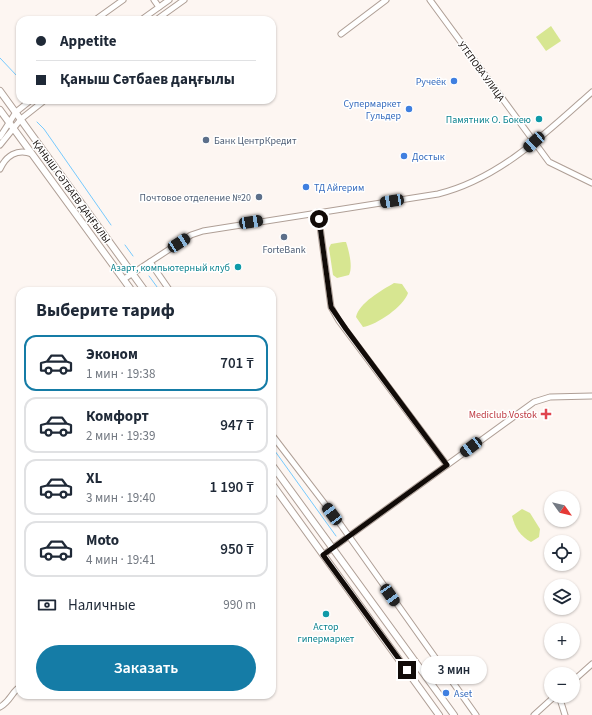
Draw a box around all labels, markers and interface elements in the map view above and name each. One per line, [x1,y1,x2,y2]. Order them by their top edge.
text: Appetite [60,31,117,52]
street label: УТЕПОВА УЛИЦА [455,39,508,105]
text: Қаныш Сәтбаев даңғылы [60,69,235,90]
place label: Ручеёк [416,75,446,89]
marker: Ручеёк [449,76,459,86]
place label: Супермаркет Гульдер [344,97,401,123]
marker: Супермаркет Гульдер [404,104,414,114]
place label: Памятник О. Бокею [446,113,531,127]
marker: Памятник О. Бокею [534,114,544,124]
car [521,130,547,154]
place label: Банк ЦентрКредит [214,134,297,148]
marker: Банк ЦентрКредит [201,135,211,145]
street label: ҚАНЫШ СӘТБАЕВ ДАҢҒЫЛЫ [29,137,113,246]
place label: Достык [412,150,445,164]
marker: Достык [399,151,409,161]
place label: ТД Айгерим [314,181,364,195]
marker: ТД Айгерим [301,182,311,192]
place label: Почтовое отделение №20 [139,191,251,205]
marker: Почтовое отделение №20 [254,192,264,202]
car [379,193,405,209]
route start [310,210,328,228]
car [238,214,264,230]
car [166,231,192,255]
marker: ForteBank [279,232,289,242]
place label: ForteBank [262,243,306,257]
place label: Азарт, компьютерный клуб [111,261,230,275]
marker: Азарт, компьютерный клуб [233,262,243,272]
text: Выберите тариф [36,298,175,323]
text: Эконом [86,344,138,365]
icon: car [38,345,74,381]
text: 701 ₸ [220,353,254,374]
text: 1 мин · 19:38 [86,365,155,383]
text: Комфорт [86,406,149,427]
icon: car [38,407,74,443]
place label: Mediclub Vostok [469,408,537,422]
marker: Mediclub Vostok [540,408,552,420]
text: 947 ₸ [220,415,254,436]
text: 2 мин · 19:39 [86,427,155,445]
car [458,435,484,459]
text: XL [86,468,102,489]
icon: car [38,469,74,505]
text: 1 190 ₸ [210,477,254,498]
text: 3 мин · 19:40 [86,489,155,507]
north arrow [544,491,580,527]
map controls [544,491,580,703]
car [320,501,344,527]
text: Moto [86,530,119,551]
icon: car [38,531,74,567]
button: locate [544,535,580,571]
text: 950 ₸ [220,539,254,560]
text: 4 мин · 19:41 [86,551,155,569]
button: layers [544,579,580,615]
car [378,582,402,608]
icon: cash [36,594,58,616]
text: Наличные [68,595,135,616]
text: 990 m [223,596,256,614]
marker: Астор гипермаркет [321,609,331,619]
place label: Астор гипермаркет [298,620,355,646]
button: + [544,623,580,659]
button: Заказать [36,645,256,691]
callout: 3 мин [421,656,487,684]
route end [398,661,416,679]
text: 3 мин [438,661,470,679]
button: − [544,667,580,703]
place label: Aset [454,687,473,701]
marker: Aset [441,688,451,698]

